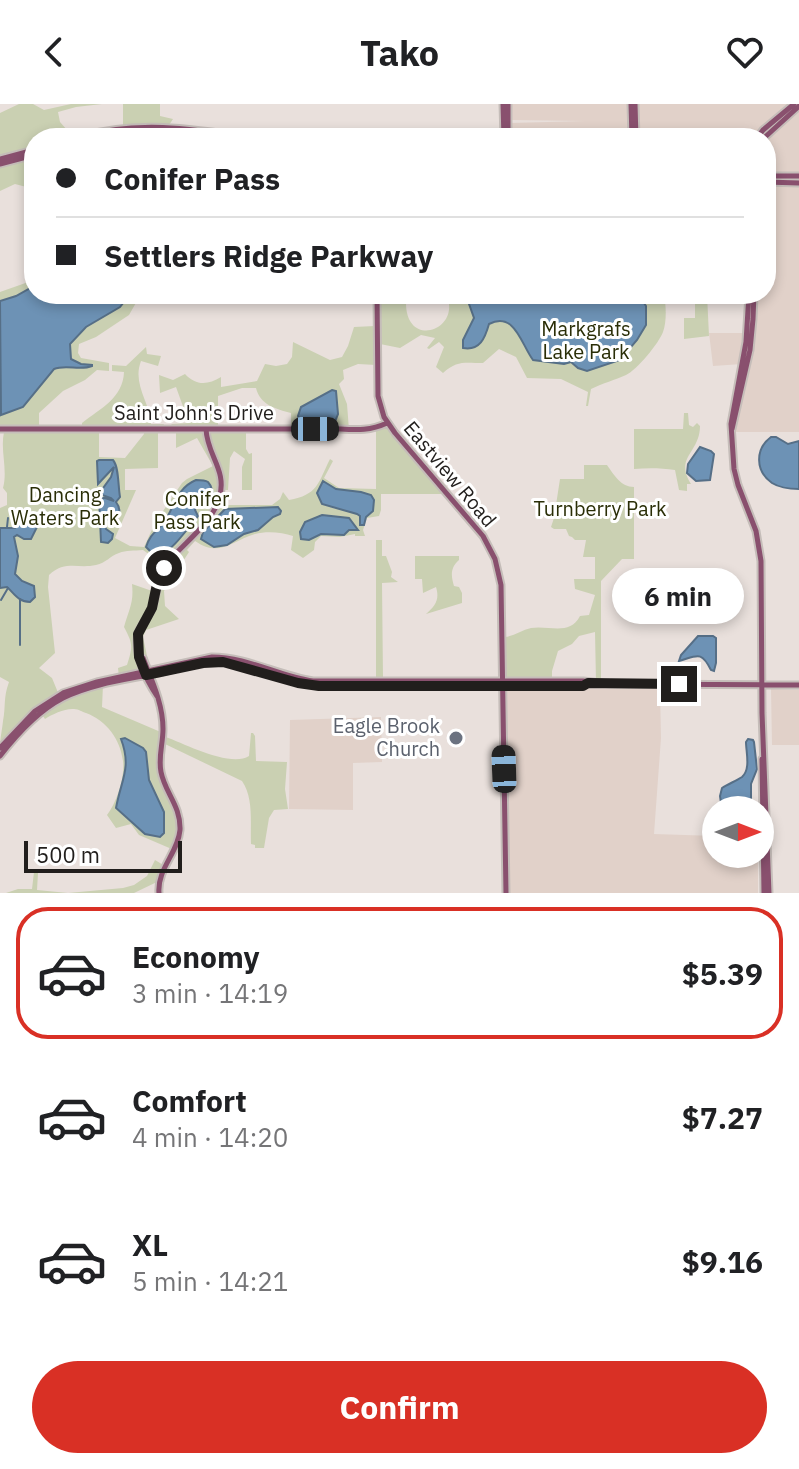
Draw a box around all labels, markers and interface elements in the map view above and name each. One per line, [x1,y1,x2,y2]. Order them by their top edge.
text: Tako [360,29,439,76]
icon: back [32,30,76,74]
icon: heart [723,30,767,74]
text: Conifer Pass [104,159,280,198]
text: Settlers Ridge Parkway [104,236,433,275]
park label: Markgrafs Lake Park [541,315,631,365]
street label: Saint John's Drive [114,399,274,426]
street label: Eastview Road [398,415,503,532]
car [291,417,339,441]
park label: Dancing Waters Park [11,481,120,531]
park label: Conifer Pass Park [153,485,241,535]
park label: Turnberry Park [533,495,667,522]
route start [146,550,182,586]
callout: 6 min [613,568,745,624]
text: 6 min [644,579,712,613]
route end [661,666,697,702]
place label: Eagle Brook Church [333,712,440,762]
marker: Eagle Brook Church [447,729,465,747]
car [491,745,517,793]
north arrow [702,796,774,868]
map controls [702,796,774,868]
scale bar [24,837,182,873]
text: 500 m [36,840,100,869]
icon: car [36,937,108,1009]
text: Economy [132,937,260,976]
text: $5.39 [682,954,763,993]
text: 3 min · 14:19 [132,976,288,1010]
icon: car [36,1081,108,1153]
text: Comfort [132,1081,247,1120]
text: $7.27 [682,1098,763,1137]
text: 4 min · 14:20 [132,1120,288,1154]
icon: car [36,1225,108,1297]
text: XL [132,1225,168,1264]
text: $9.16 [682,1242,763,1281]
text: 5 min · 14:21 [132,1264,288,1298]
button: Confirm [32,1361,767,1453]

